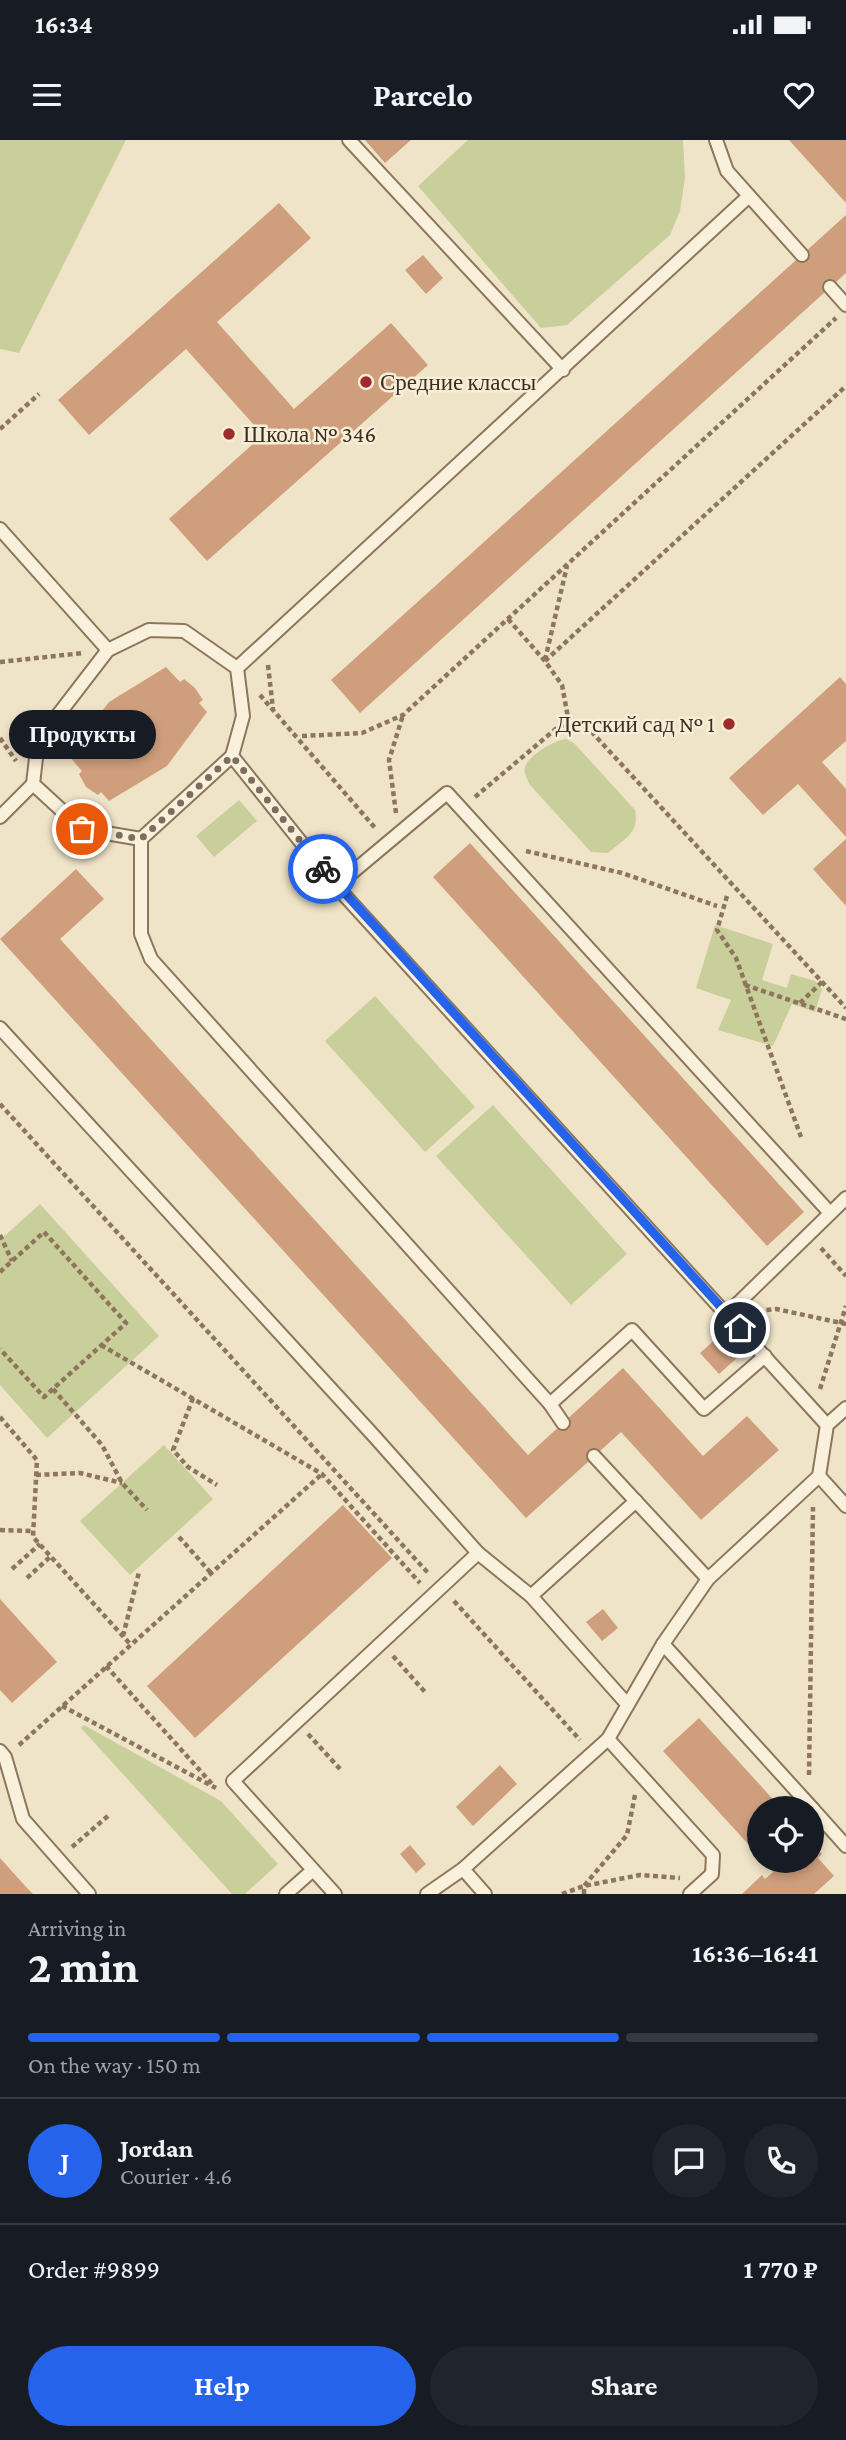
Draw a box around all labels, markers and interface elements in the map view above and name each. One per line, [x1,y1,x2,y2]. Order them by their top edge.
text: 16:34 [35,10,93,39]
icon: menu [28,76,66,114]
icon: heart [780,76,818,114]
text: Parcelo [373,77,473,113]
place label: Средние классы [380,369,536,395]
marker: Средние классы [358,374,374,390]
place label: Школа № 346 [243,421,376,447]
marker: Школа № 346 [221,426,237,442]
callout: Продукты [8,710,156,759]
place label: Детский сад № 1 [555,711,715,737]
marker: Детский сад № 1 [721,716,737,732]
text: Продукты [29,721,136,747]
pin [52,799,112,859]
icon: bag [63,810,101,848]
courier [288,834,358,904]
icon: bike [304,850,342,888]
pin [710,1298,770,1358]
icon: home [721,1309,759,1347]
map controls [747,1796,824,1873]
button: locate [747,1796,824,1873]
text: Arriving in [28,1915,126,1941]
text: 16:36–16:41 [692,1939,818,1968]
text: 2 min [28,1941,139,1992]
text: On the way · 150 m [28,2052,201,2078]
button: chat [652,2124,726,2198]
button: phone [744,2124,818,2198]
text: Jordan [120,2134,194,2163]
text: J [61,2147,69,2176]
text: Courier · 4.6 [120,2163,232,2189]
text: Order #9899 [28,2255,160,2284]
text: 1 770 ₽ [743,2255,818,2284]
button: Help [28,2346,416,2426]
button: Share [430,2346,818,2426]

